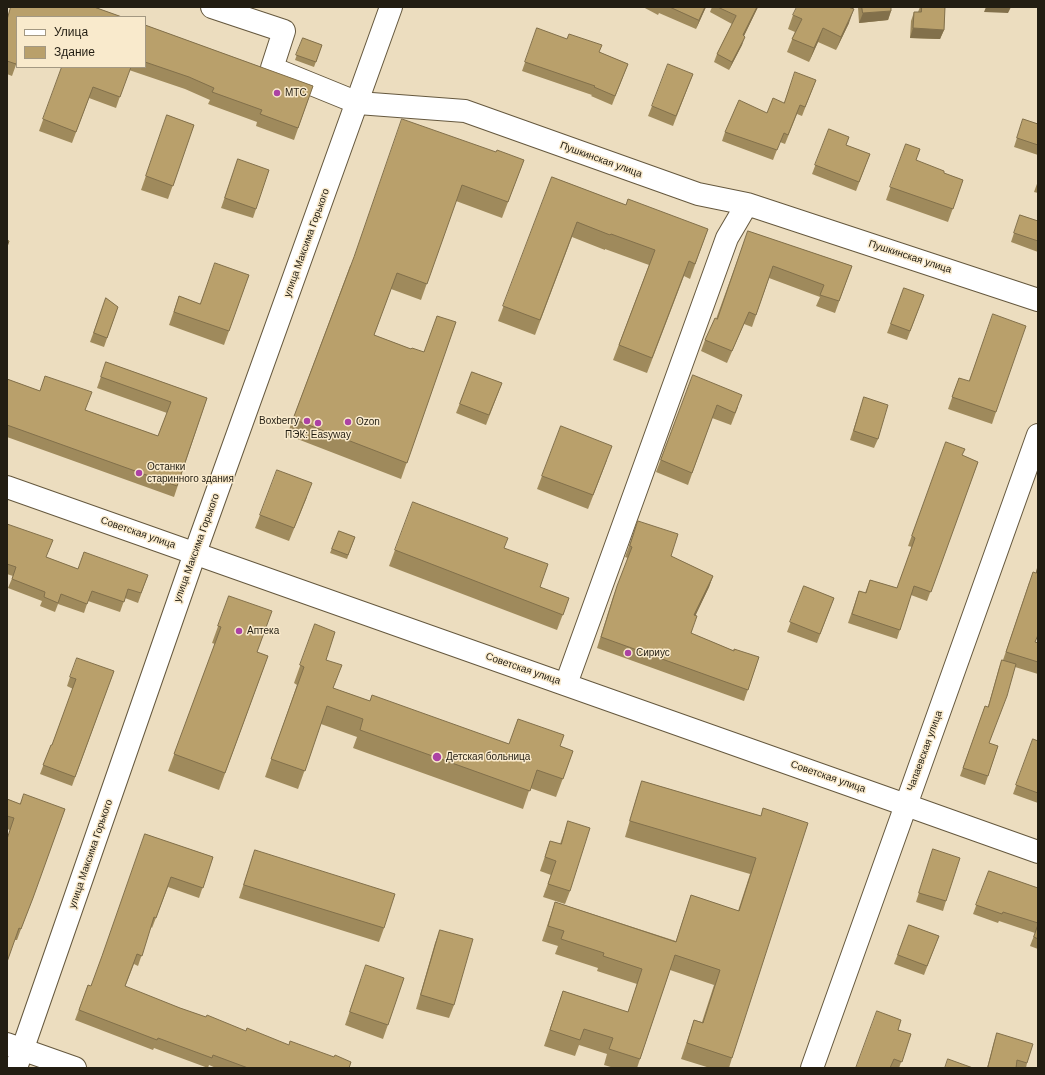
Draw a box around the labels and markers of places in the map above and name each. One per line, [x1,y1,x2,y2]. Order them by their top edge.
place label: МТС [285,87,307,99]
marker: МТС [272,88,282,98]
place label: Boxberry [259,415,299,427]
marker: Boxberry [302,416,312,426]
place label: Ozon [356,416,380,428]
marker: Ozon [343,417,353,427]
marker: ПЭК: Easyway [313,418,323,428]
place label: ПЭК: Easyway [285,429,351,441]
place label: Останки старинного здания [147,461,234,484]
marker: Останки старинного здания [134,468,144,478]
place label: Аптека [247,625,279,637]
marker: Аптека [234,626,244,636]
place label: Сириус [636,647,670,659]
marker: Сириус [623,648,633,658]
marker: Детская больница [431,751,443,763]
place label: Детская больница [446,751,530,763]

